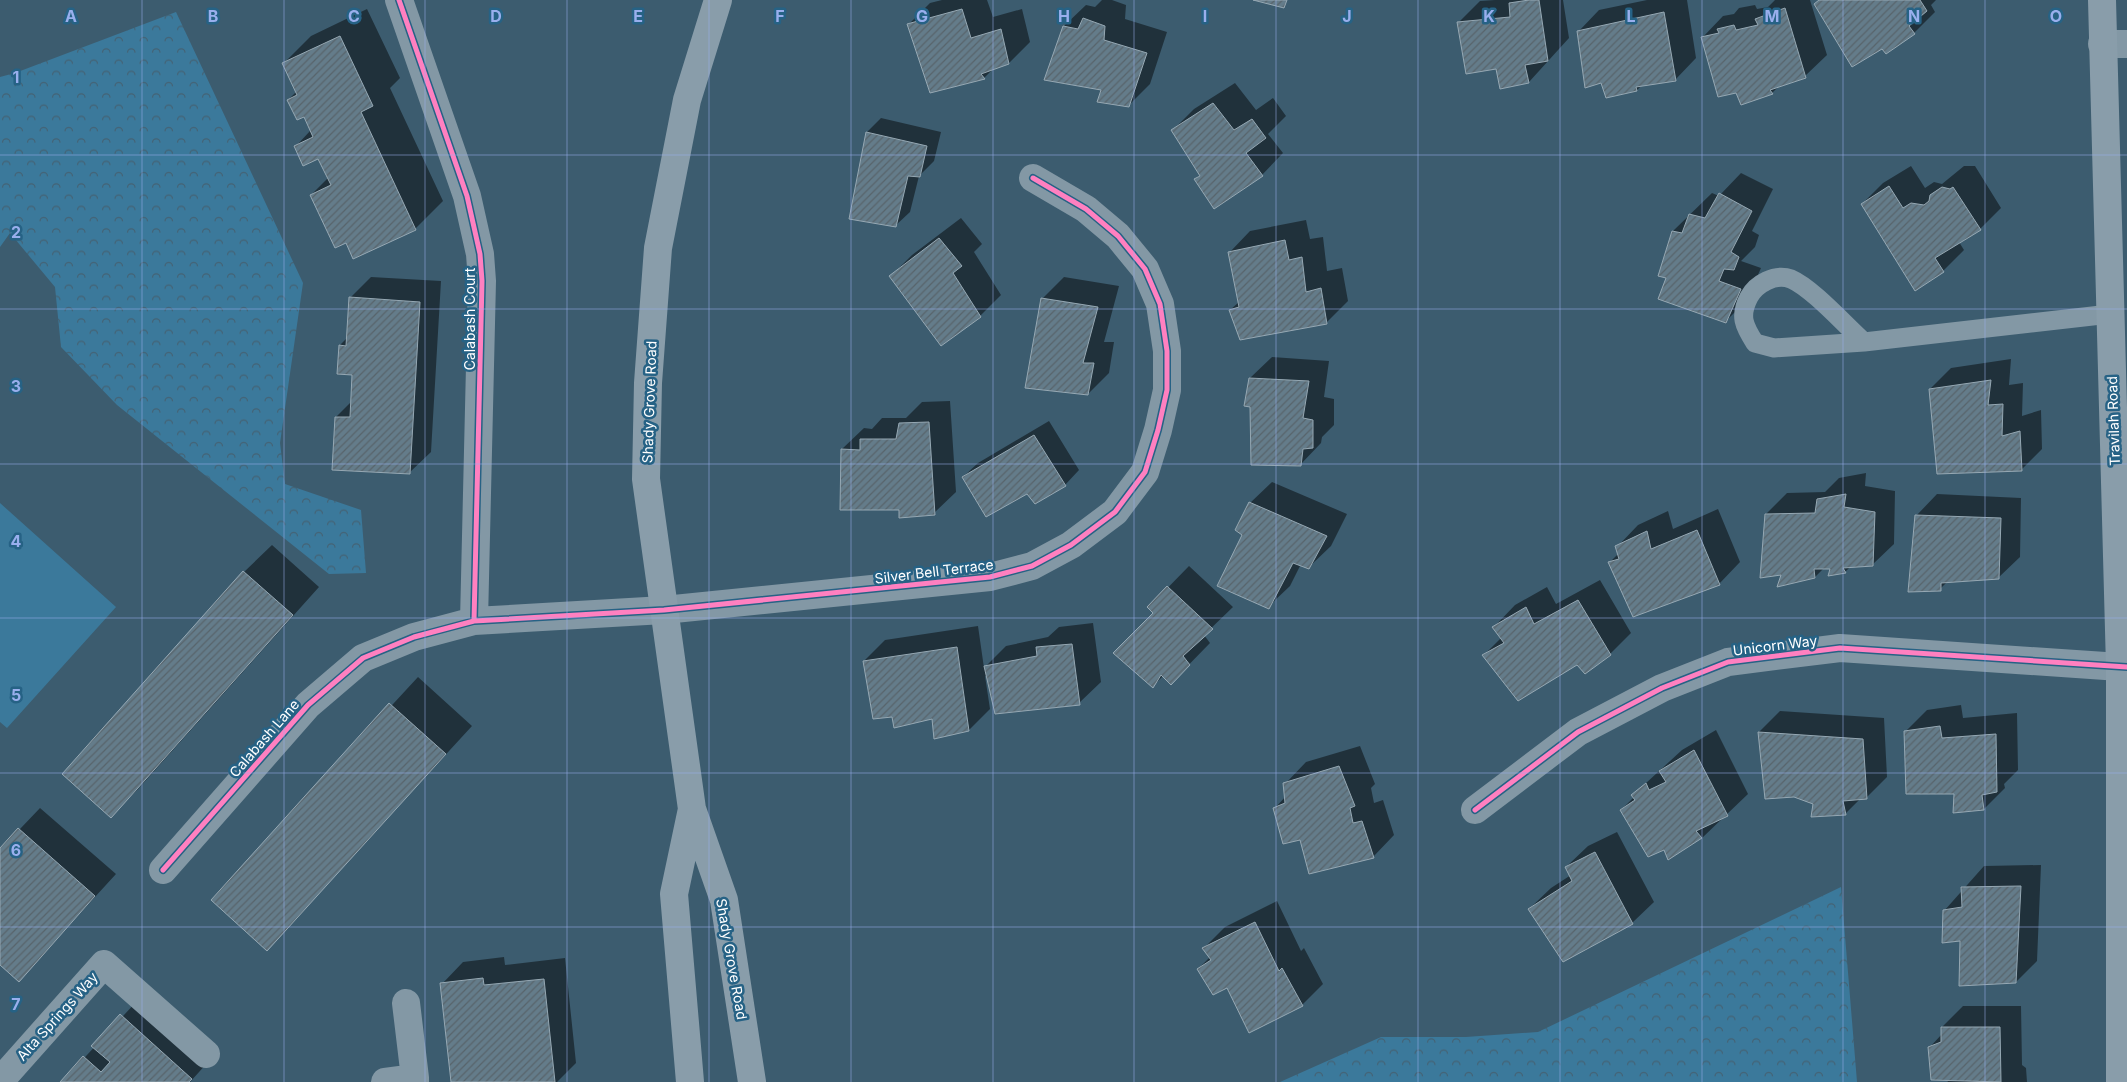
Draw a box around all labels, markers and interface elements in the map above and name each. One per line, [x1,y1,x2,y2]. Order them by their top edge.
text: A [65,6,77,26]
text: B [208,6,218,26]
text: C [348,6,360,26]
text: D [490,6,502,26]
text: E [633,6,643,26]
text: F [775,6,785,26]
text: G [916,6,928,26]
text: H [1058,6,1070,26]
text: I [1203,6,1207,26]
text: J [1342,6,1352,26]
text: K [1483,6,1495,26]
text: L [1626,6,1636,26]
text: M [1765,6,1779,26]
text: N [1908,6,1920,26]
text: O [2050,6,2062,26]
text: 1 [13,67,19,87]
text: 2 [11,222,21,242]
street label: Calabash Court [461,267,478,370]
street label: Shady Grove Road [638,340,660,464]
text: 3 [11,376,21,396]
street label: Travilah Road [2103,376,2123,466]
text: 4 [11,531,22,551]
street label: Silver Bell Terrace [874,555,994,587]
street label: Unicorn Way [1732,631,1818,659]
text: 5 [11,685,21,705]
street label: Calabash Lane [226,696,302,780]
text: 6 [11,840,21,860]
street label: Shady Grove Road [713,897,751,1021]
street label: Alta Springs Way [13,968,101,1064]
text: 7 [11,994,21,1014]

